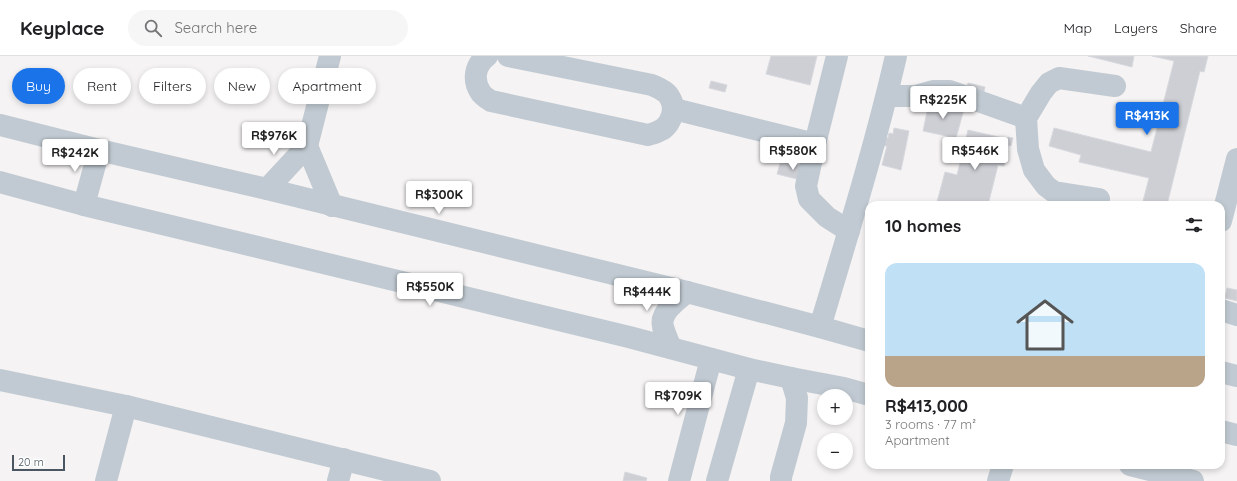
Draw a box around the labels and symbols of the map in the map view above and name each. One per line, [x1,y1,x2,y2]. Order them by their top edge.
pin: R$225K [910,86,976,120]
pin: R$413K [1114,102,1180,136]
pin: R$976K [241,122,307,156]
pin: R$580K [760,137,826,171]
pin: R$546K [942,137,1008,171]
pin: R$242K [42,139,108,173]
pin: R$300K [406,181,472,215]
pin: R$550K [397,273,463,307]
pin: R$444K [614,278,680,312]
pin: R$709K [645,382,711,416]
scale bar [12,453,65,472]

